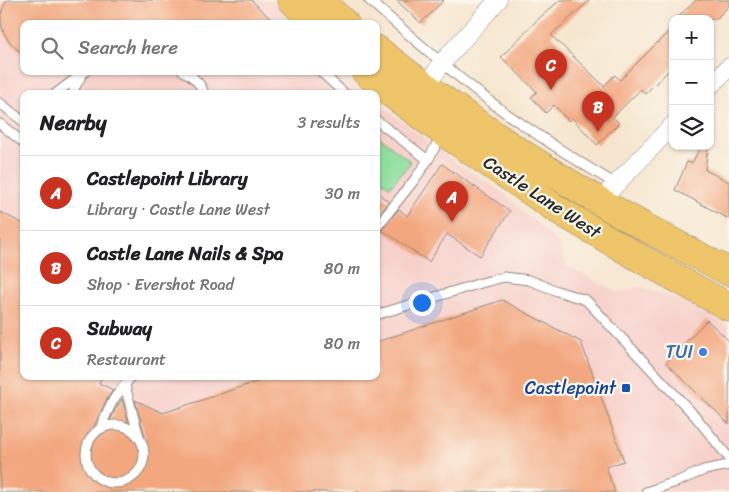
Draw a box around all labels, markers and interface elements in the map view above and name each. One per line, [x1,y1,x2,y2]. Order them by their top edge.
map controls [669,15,714,150]
button: + [669,15,714,60]
search box [20,20,380,75]
text: Search here [78,31,178,64]
icon: search [38,34,66,62]
pin: C [535,49,567,90]
button: − [669,60,714,105]
pin: B [582,91,614,132]
text: Nearby [40,104,106,142]
button: layers [669,105,714,150]
text: 3 results [297,108,360,137]
street label: Castle Lane West [477,147,608,248]
text: Castlepoint Library [87,162,248,195]
text: A [51,179,61,208]
text: 30 m [325,179,360,208]
pin: A [436,181,468,222]
text: Library · Castle Lane West [87,195,270,224]
text: Castle Lane Nails & Spa [87,237,284,270]
text: B [51,254,61,283]
text: 80 m [324,254,360,283]
text: Shop · Evershot Road [87,270,234,299]
your location [409,290,435,316]
text: Subway [87,312,152,345]
text: C [51,329,61,358]
text: 80 m [324,329,360,358]
place label: TUI [666,336,693,368]
text: Restaurant [87,345,166,374]
marker: TUI [697,346,709,358]
place label: Castlepoint [525,372,617,404]
marker: Castlepoint [620,382,632,394]

